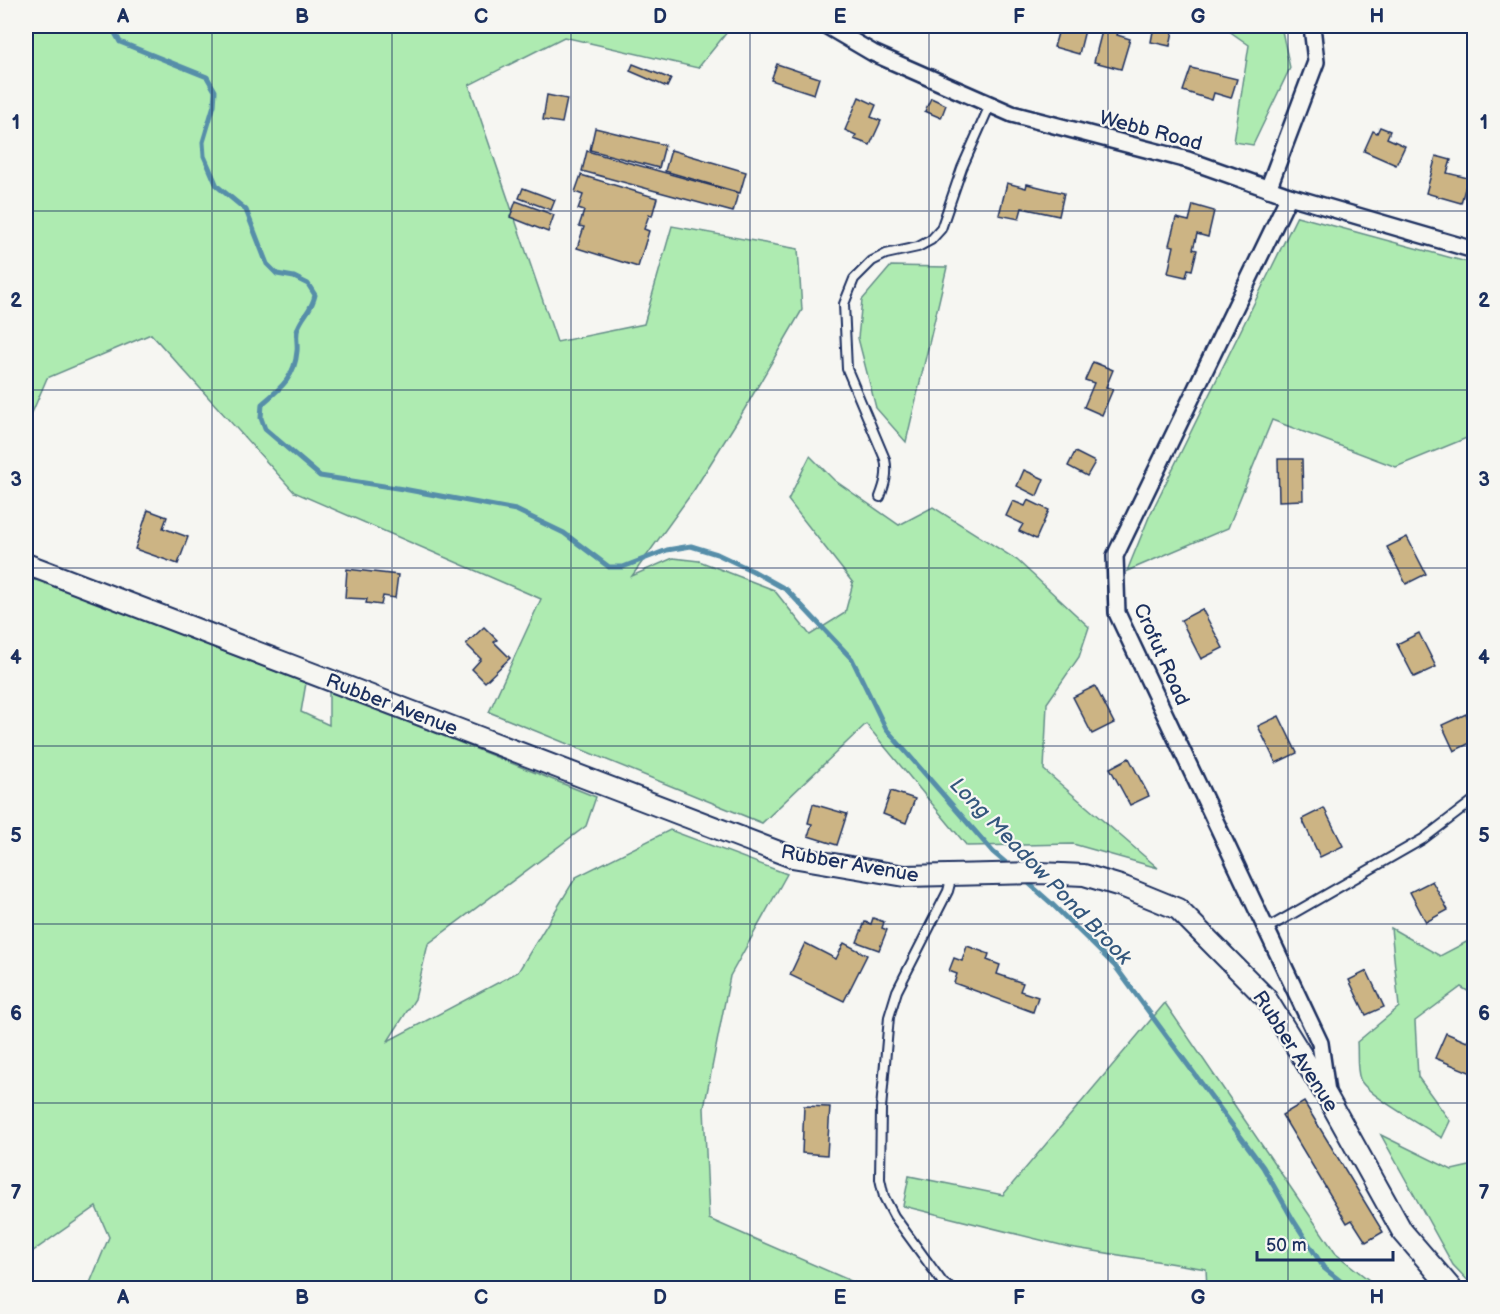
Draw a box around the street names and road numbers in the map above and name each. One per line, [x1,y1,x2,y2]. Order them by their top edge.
street label: Webb Road [1097,106,1205,156]
street label: Crofut Road [1128,600,1194,709]
street label: Rubber Avenue [322,669,461,741]
street label: Rubber Avenue [779,840,921,888]
street label: Rubber Avenue [1247,987,1343,1117]

